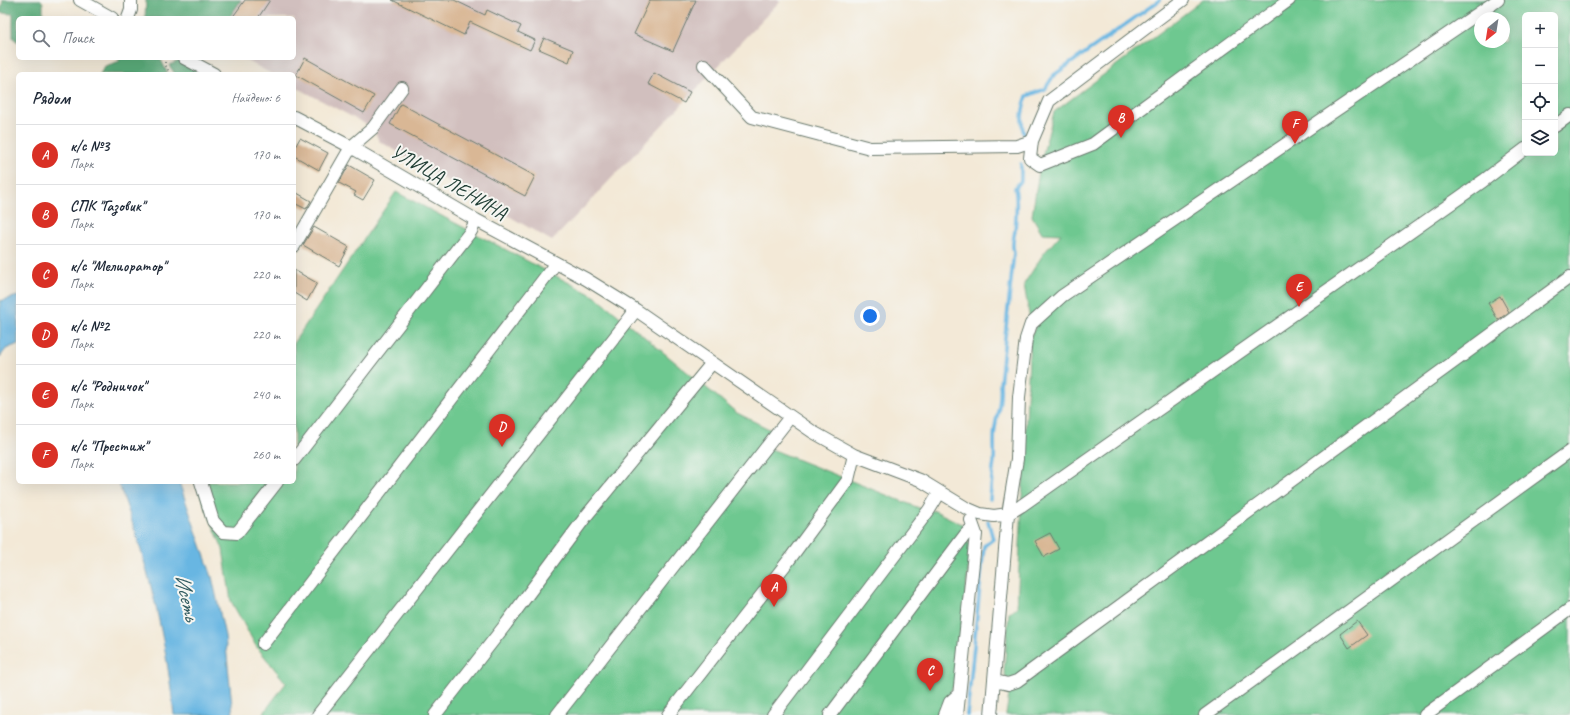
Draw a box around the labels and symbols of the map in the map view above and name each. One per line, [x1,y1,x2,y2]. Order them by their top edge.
north arrow [1474,12,1510,48]
pin: B [1108,105,1134,138]
pin: F [1282,111,1308,144]
street label: УЛИЦА ЛЕНИНА [386,139,513,226]
pin: E [1286,274,1312,307]
your location [860,306,880,326]
pin: D [489,414,515,447]
water label: Исеть [169,571,206,625]
pin: A [761,574,787,607]
pin: C [917,658,943,691]

